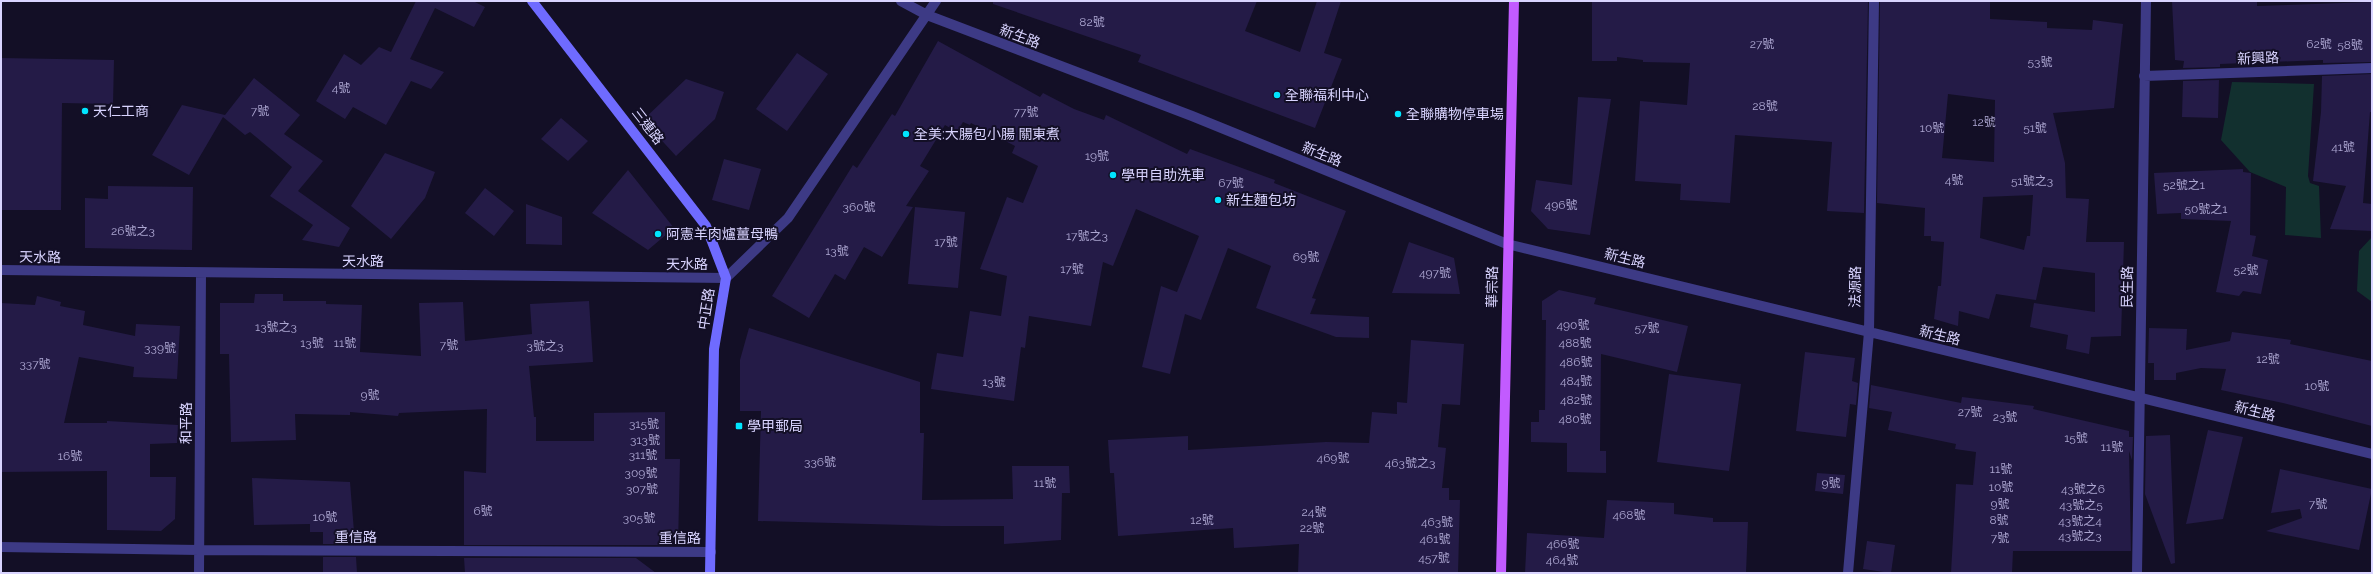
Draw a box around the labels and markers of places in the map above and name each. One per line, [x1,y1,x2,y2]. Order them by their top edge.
place label: 全聯福利中心 [1285,87,1369,103]
marker: 全聯福利中心 [1272,90,1282,100]
place label: 天仁工商 [93,103,149,119]
marker: 天仁工商 [80,106,90,116]
place label: 全聯購物停車場 [1406,106,1504,122]
marker: 全聯購物停車場 [1393,109,1403,119]
place label: 全美:大腸包小腸 關東煮 [914,126,1060,142]
marker: 全美:大腸包小腸 關東煮 [901,129,911,139]
place label: 學甲自助洗車 [1121,167,1205,183]
marker: 學甲自助洗車 [1108,170,1118,180]
place label: 新生麵包坊 [1226,192,1296,208]
marker: 新生麵包坊 [1213,195,1223,205]
place label: 阿憲羊肉爐薑母鴨 [666,226,778,242]
marker: 阿憲羊肉爐薑母鴨 [653,229,663,239]
place label: 學甲郵局 [747,418,803,434]
marker: 學甲郵局 [734,421,744,431]

